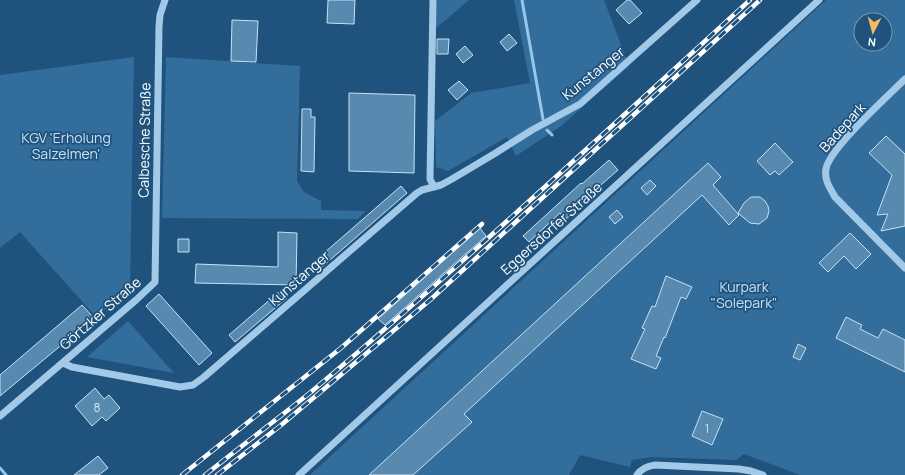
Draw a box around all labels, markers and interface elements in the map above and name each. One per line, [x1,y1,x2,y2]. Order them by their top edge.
north arrow [853,12,893,52]
text: N [867,35,877,50]
street label: Kunstanger [558,42,628,104]
street label: Calbesche Straße [133,82,155,198]
street label: Badepark [815,97,870,156]
park label: KGV 'Erholung Salzelmen' [21,128,111,163]
street label: Eggersdorfer Straße [496,177,606,279]
street label: Kunstanger [264,246,334,310]
street label: Görtzker Straße [55,272,145,354]
park label: Kurpark "Solepark" [710,277,778,312]
house number: 8 [94,399,101,416]
house number: 1 [705,420,709,437]

